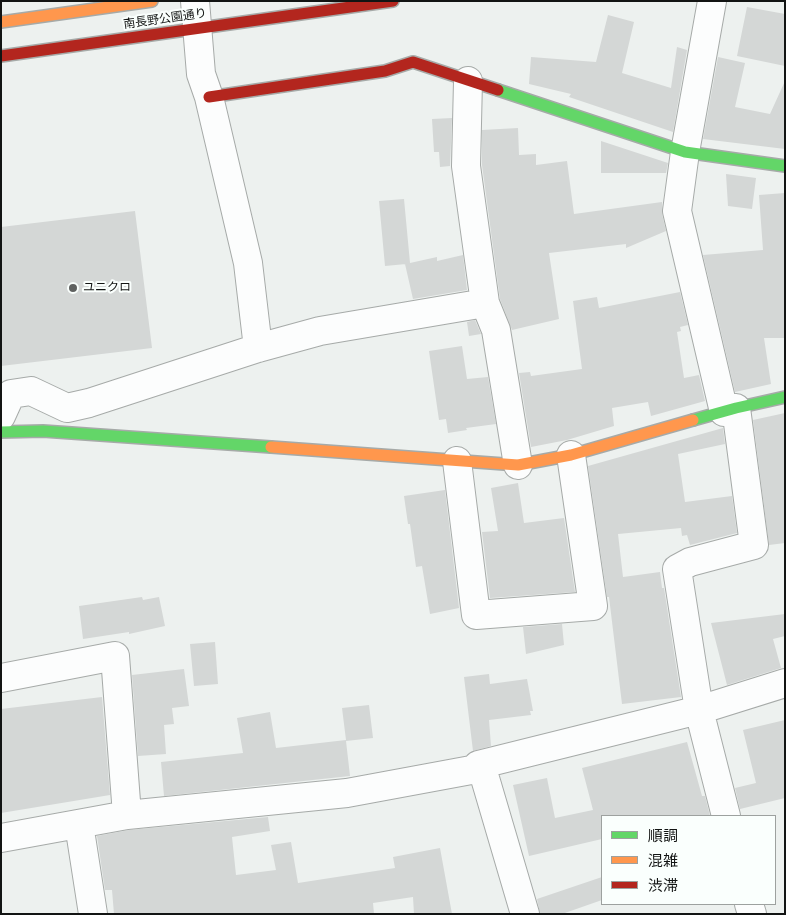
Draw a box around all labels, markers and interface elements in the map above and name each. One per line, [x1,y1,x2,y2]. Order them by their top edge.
street label: 南長野公園通り [122,6,208,32]
place label: ユニクロ [83,281,131,295]
marker: ユニクロ [67,282,79,294]
legend [601,815,776,905]
text: 順調 [648,826,678,845]
text: 混雑 [648,851,678,870]
text: 渋滞 [648,876,678,895]

